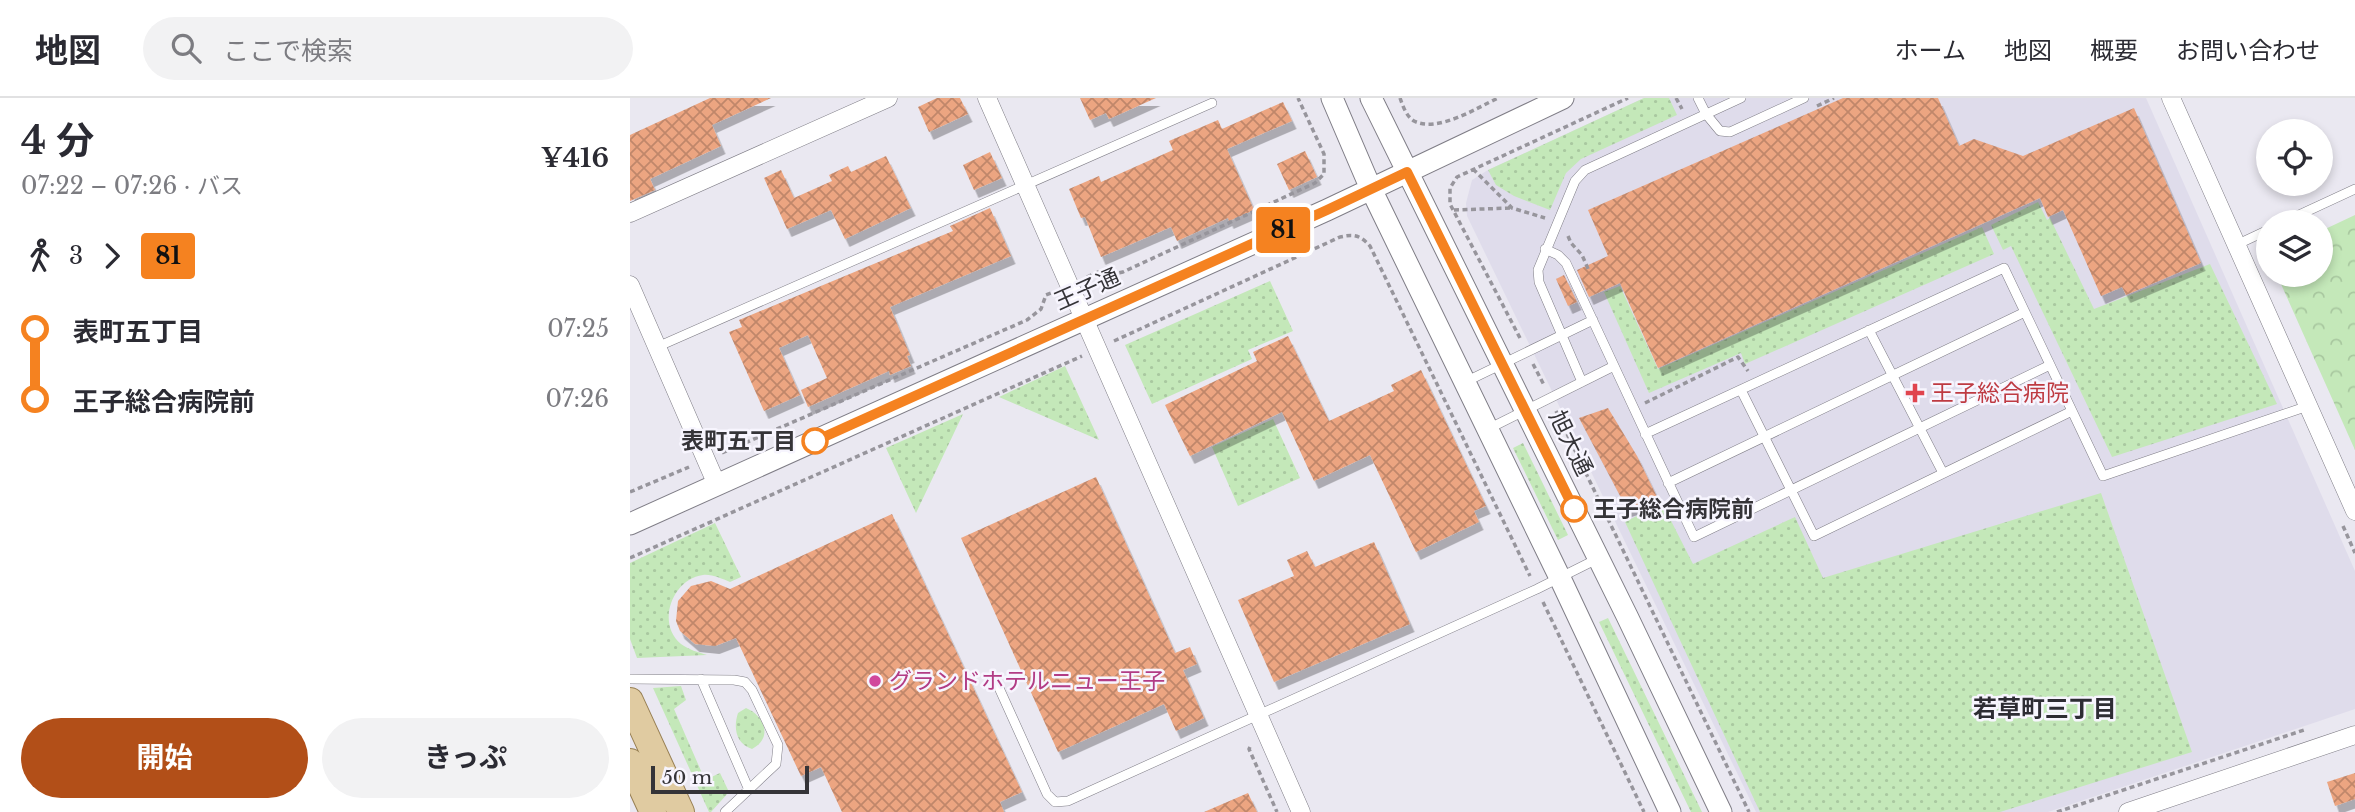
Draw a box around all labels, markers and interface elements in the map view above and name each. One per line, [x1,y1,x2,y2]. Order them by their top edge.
search box [143,17,633,80]
icon: search [167,29,205,67]
text: 地図 [35,30,101,71]
text: ここで検索 [223,35,353,67]
text: ホーム [1895,36,1966,65]
text: 地図 [2004,36,2052,65]
text: 概要 [2090,36,2138,65]
text: お問い合わせ [2176,36,2320,65]
text: 4 分 [21,117,94,164]
map controls [2256,119,2333,287]
button: locate [2256,119,2333,196]
text: ¥416 [541,142,609,174]
text: 07:22 – 07:26 · バス [21,172,243,200]
line badge: 81 [1252,207,1314,253]
button: layers [2256,210,2333,287]
text: 81 [1270,215,1296,244]
icon: walk [21,237,59,275]
icon: forward [93,237,131,275]
text: 81 [155,241,181,270]
text: 3 [69,242,83,270]
street label: 王子通 [1050,262,1124,316]
text: 07:25 [547,315,609,343]
text: 表町五丁目 [73,316,203,348]
place label: 王子総合病院 [1931,379,2069,407]
marker: 王子総合病院 [1905,383,1925,403]
text: 07:26 [546,385,609,413]
text: 王子総合病院前 [73,386,255,418]
street label: 旭大通 [1543,406,1599,480]
place label: 表町五丁目 [681,427,796,455]
marker: 表町五丁目 [802,428,828,454]
place label: 王子総合病院前 [1593,495,1754,523]
marker: 王子総合病院前 [1561,496,1587,522]
place label: グランドホテルニュー王子 [889,667,1165,695]
marker: グランドホテルニュー王子 [867,673,883,689]
district label: 若草町三丁目 [1973,694,2117,723]
button: 開始 [21,718,308,798]
button: きっぷ [322,718,609,798]
scale bar [651,763,808,795]
text: 50 m [662,766,712,789]

